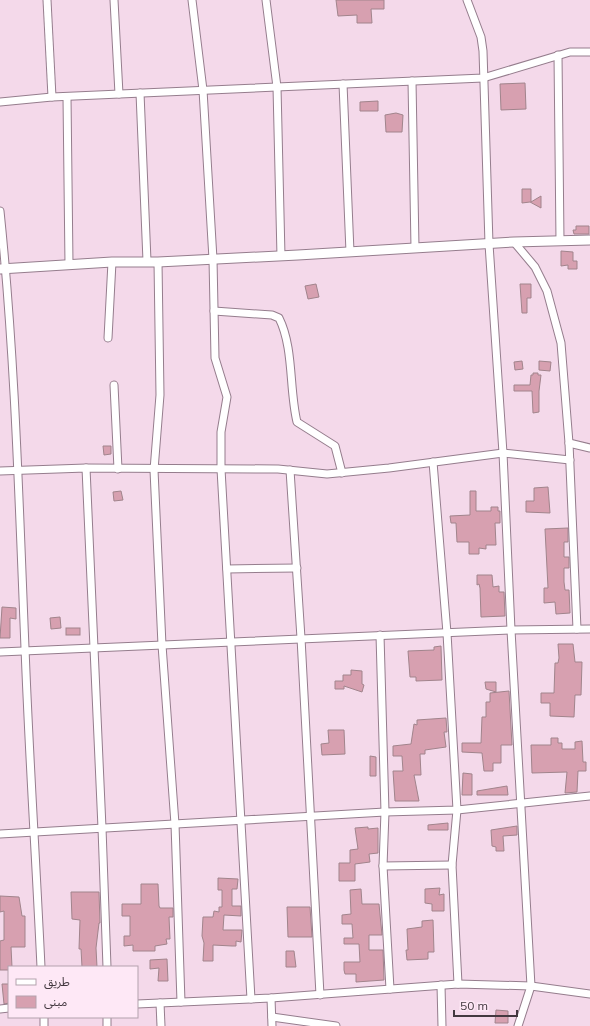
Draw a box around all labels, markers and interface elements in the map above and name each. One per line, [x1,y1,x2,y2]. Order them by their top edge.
legend [8,966,138,1018]
text: طريق [44,974,70,990]
scale bar [454,992,517,1018]
text: مبنى [44,994,67,1009]
text: 50 m [460,998,488,1013]

